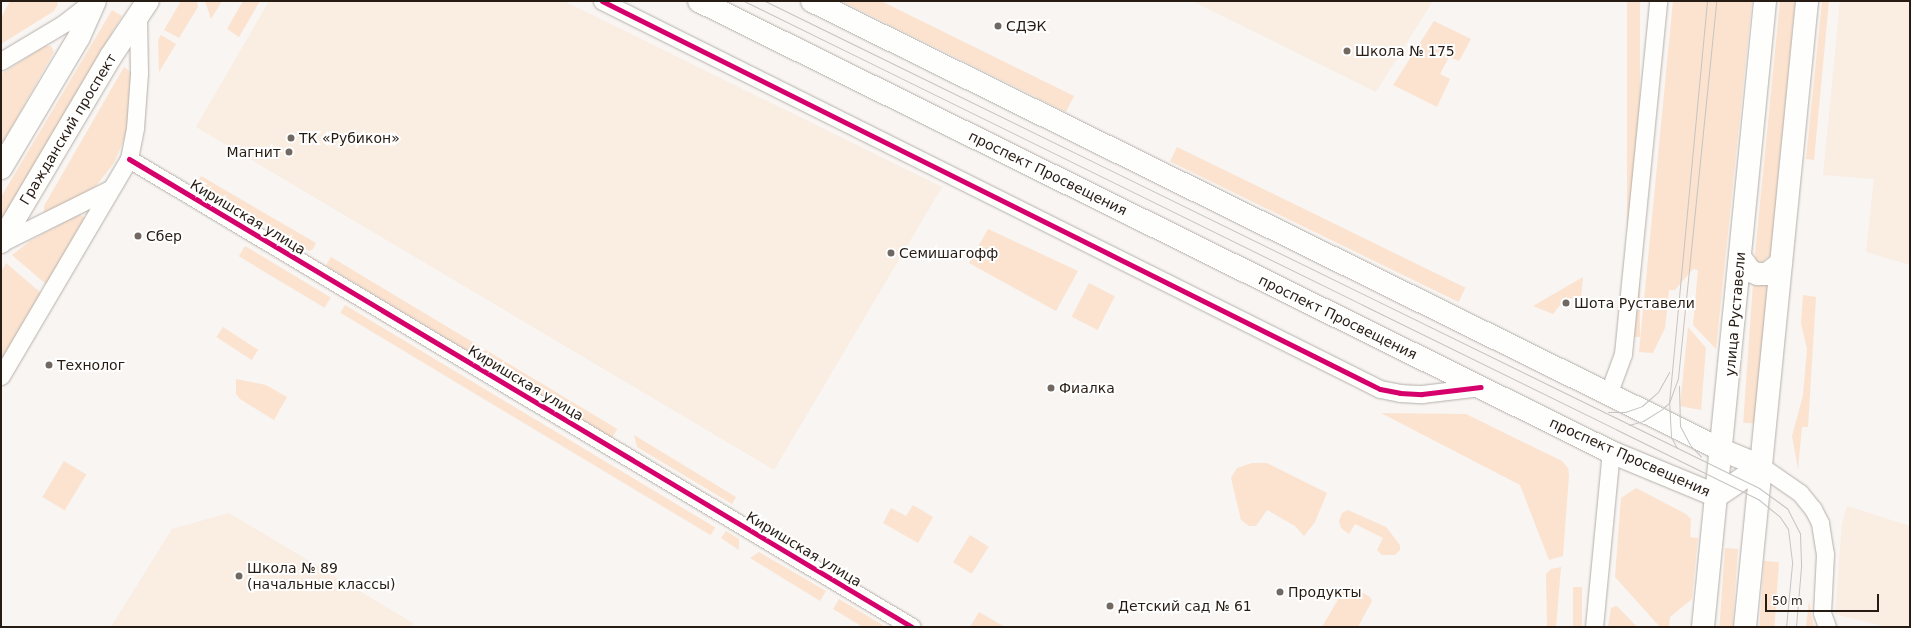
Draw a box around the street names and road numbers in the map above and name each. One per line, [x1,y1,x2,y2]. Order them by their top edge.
street label: Гражданский проспект [16,50,120,208]
street label: проспект Просвещения [966,127,1130,219]
street label: Киришская улица [187,176,309,258]
street label: улица Руставели [1721,251,1749,377]
street label: проспект Просвещения [1256,271,1420,363]
street label: Киришская улица [465,342,587,424]
street label: проспект Просвещения [1547,414,1713,500]
street label: Киришская улица [743,508,865,590]

